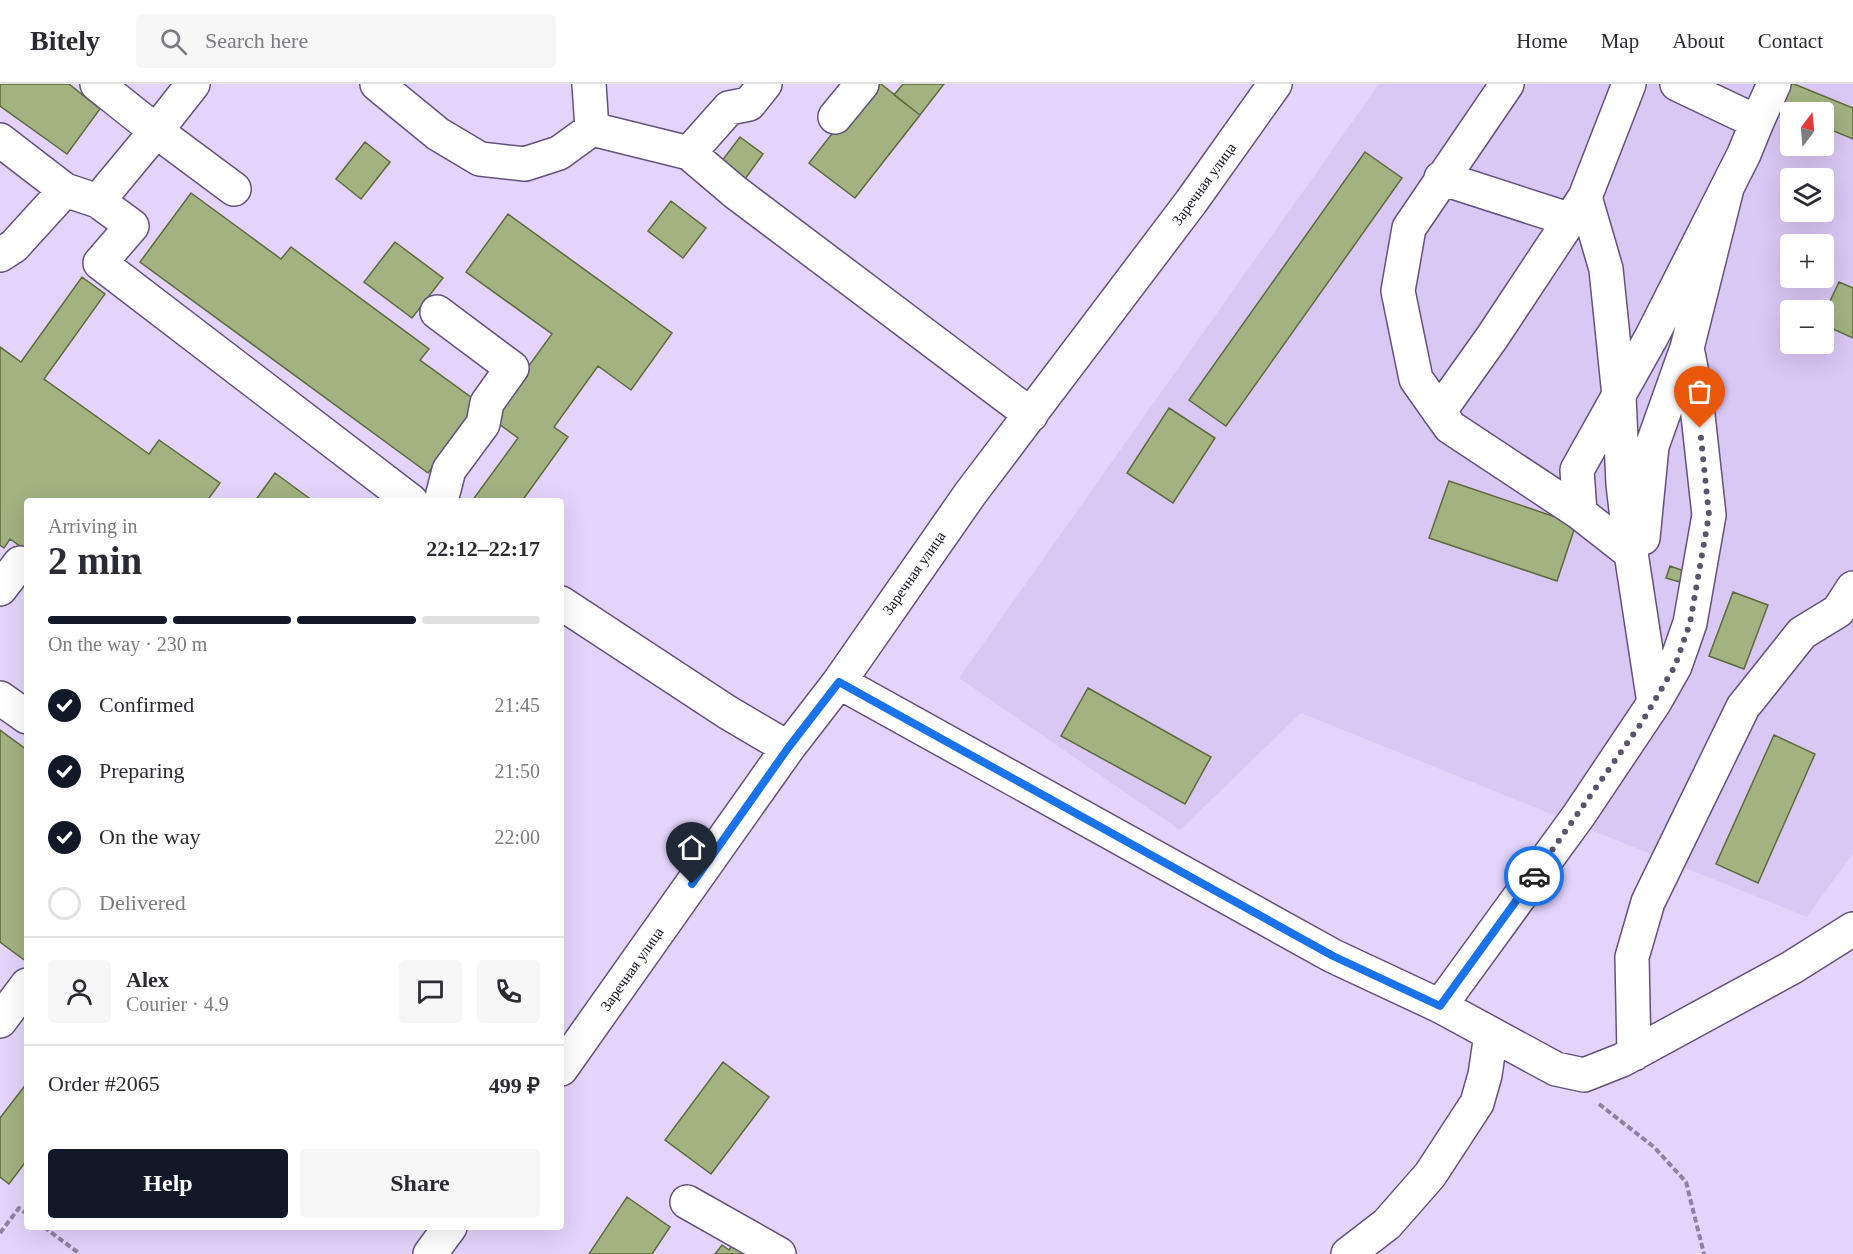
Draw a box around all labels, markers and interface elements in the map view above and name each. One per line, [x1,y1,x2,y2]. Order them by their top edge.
search box [136,14,556,68]
text: Bitely [30,25,100,56]
icon: search [157,25,190,58]
text: Search here [205,28,308,53]
text: Home [1516,29,1568,53]
text: Map [1601,29,1639,53]
text: About [1672,29,1725,53]
text: Contact [1758,29,1823,53]
north arrow [1780,102,1834,156]
map controls [1780,102,1834,354]
street label: Заречная улица [1169,139,1239,228]
button: layers [1780,168,1834,222]
button: + [1780,234,1834,288]
button: − [1780,300,1834,354]
pin [1674,366,1725,428]
icon: bag [1683,375,1716,408]
text: Arriving in [48,515,137,537]
street label: Заречная улица [879,528,949,618]
text: 22:12–22:17 [426,536,540,561]
text: 2 min [48,539,142,582]
text: On the way · 230 m [48,633,207,655]
icon: check [48,689,81,722]
text: Confirmed [99,692,194,717]
text: 21:45 [494,694,540,716]
icon: check [48,755,81,788]
text: Preparing [99,758,185,783]
text: 21:50 [494,760,540,782]
icon: check [48,821,81,854]
pin [666,822,717,884]
text: On the way [99,824,200,849]
text: 22:00 [494,826,540,848]
icon: home [675,831,708,864]
courier [1504,846,1564,906]
icon: car [1518,860,1551,893]
text: Delivered [99,890,186,915]
street label: Заречная улица [597,924,667,1014]
button: person [48,960,111,1023]
button: chat [399,960,462,1023]
button: phone [477,960,540,1023]
text: Alex [126,967,169,992]
text: Courier · 4.9 [126,993,229,1015]
text: Order #2065 [48,1071,160,1096]
text: 499 ₽ [489,1073,540,1098]
button: Help [48,1149,288,1218]
button: Share [300,1149,540,1218]

